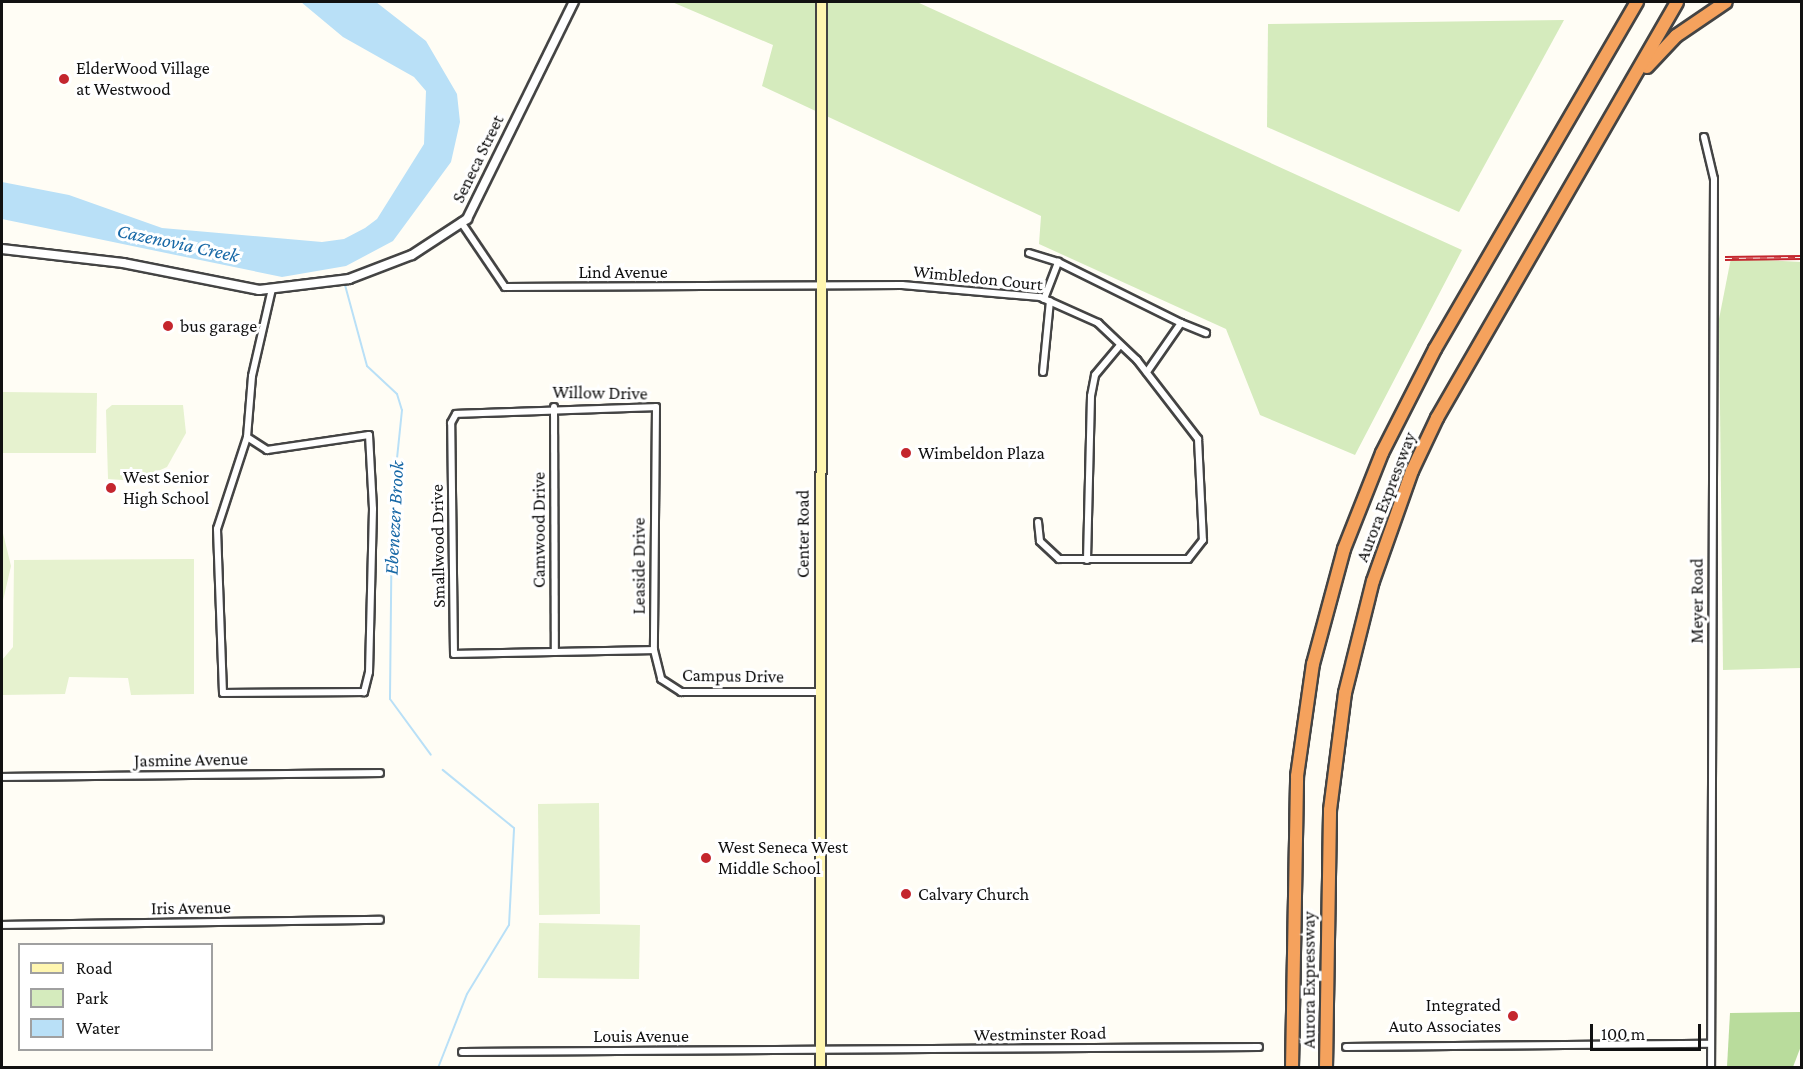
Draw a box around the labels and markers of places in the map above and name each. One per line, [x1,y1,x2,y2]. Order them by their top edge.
place label: ElderWood Village at Westwood [76,58,210,100]
marker: ElderWood Village at Westwood [57,72,71,86]
place label: bus garage [180,315,257,337]
marker: bus garage [161,319,175,333]
place label: Wimbeldon Plaza [918,442,1045,464]
marker: Wimbeldon Plaza [899,446,913,460]
place label: West Senior High School [123,467,209,510]
marker: West Senior High School [104,481,118,495]
place label: West Seneca West Middle School [718,837,848,880]
marker: West Seneca West Middle School [699,851,713,865]
place label: Calvary Church [918,883,1029,905]
marker: Calvary Church [899,887,913,901]
place label: Integrated Auto Associates [1389,995,1501,1038]
marker: Integrated Auto Associates [1506,1009,1520,1023]

